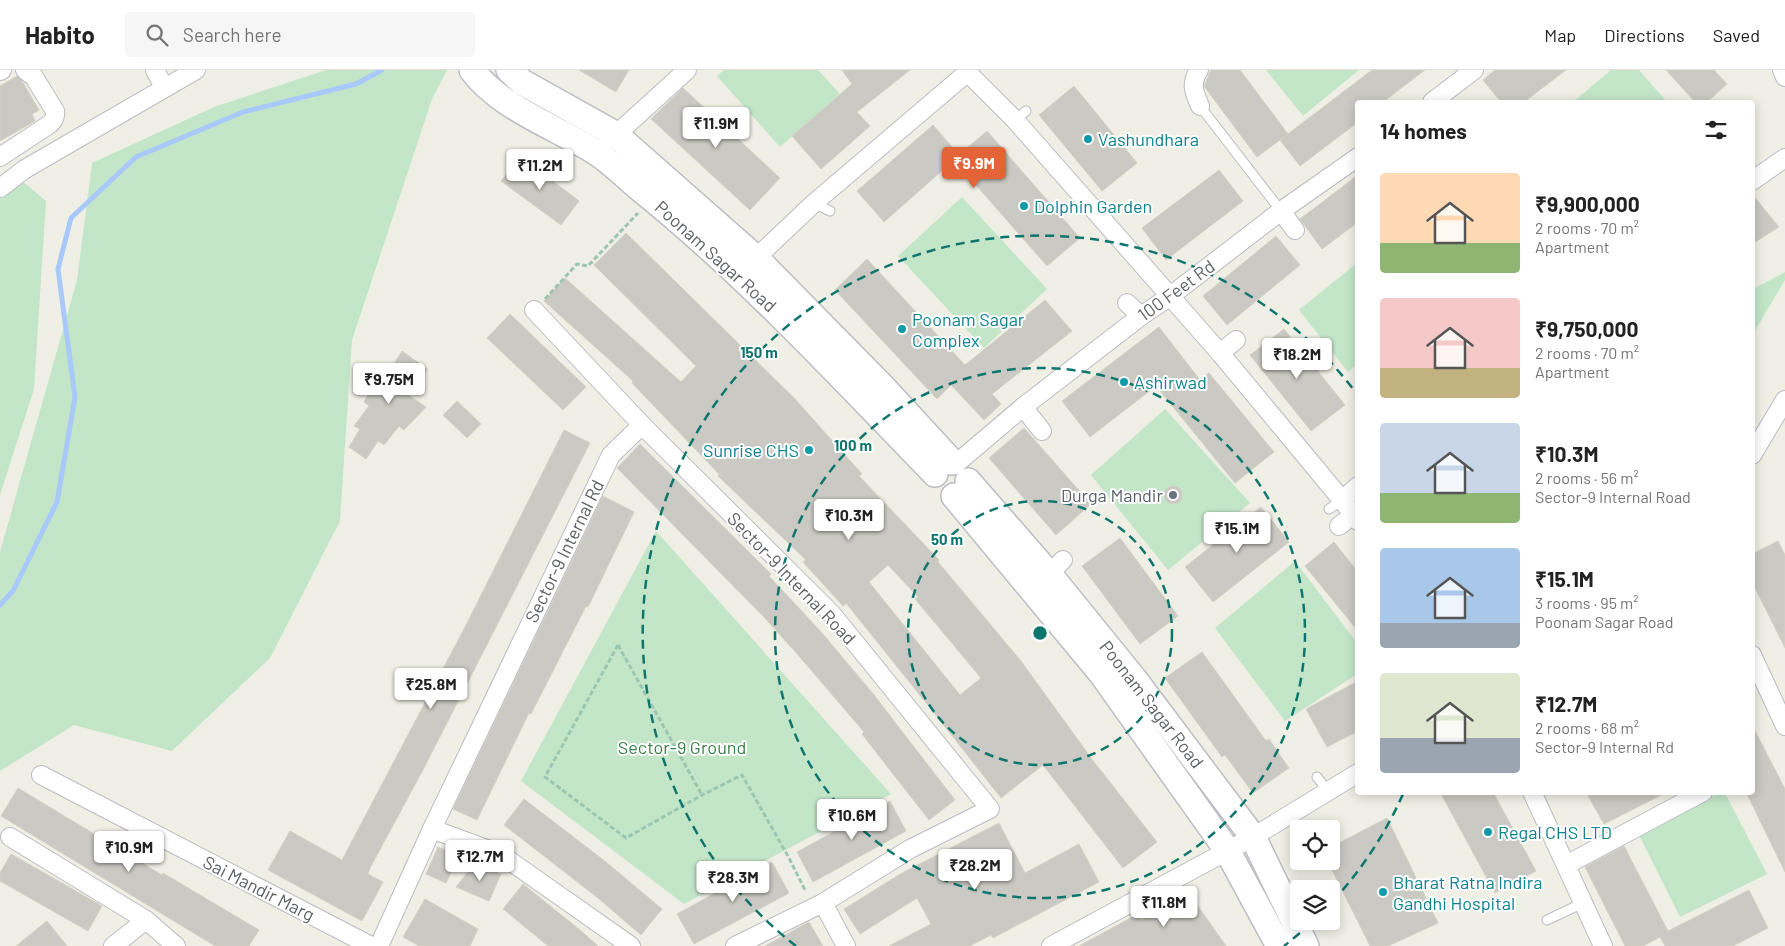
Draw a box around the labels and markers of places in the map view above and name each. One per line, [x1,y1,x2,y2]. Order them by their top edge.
pin: ₹11.9M [675,106,757,149]
place label: Vashundhara [1098,128,1199,150]
marker: Vashundhara [1082,133,1094,145]
pin: ₹9.9M [939,146,1009,189]
pin: ₹11.2M [499,148,581,191]
place label: Dolphin Garden [1034,195,1152,217]
marker: Dolphin Garden [1018,200,1030,212]
place label: Poonam Sagar Complex [912,308,1025,351]
marker: Poonam Sagar Complex [896,323,908,335]
pin: ₹18.2M [1256,338,1338,380]
pin: ₹9.75M [348,362,430,405]
place label: Ashirwad [1134,371,1207,393]
marker: Ashirwad [1118,376,1130,388]
place label: Sunrise CHS [703,439,799,461]
marker: Sunrise CHS [803,444,815,456]
place label: Durga Mandir [1061,484,1163,506]
marker: Durga Mandir [1167,489,1179,501]
pin: ₹10.3M [808,498,890,541]
pin: ₹15.1M [1196,512,1278,554]
centre of rings [1031,624,1049,642]
pin: ₹25.8M [390,668,472,710]
pin: ₹10.6M [811,798,893,841]
place label: Regal CHS LTD [1498,821,1612,843]
marker: Regal CHS LTD [1482,826,1494,838]
pin: ₹10.9M [88,830,170,873]
pin: ₹12.7M [439,840,521,882]
pin: ₹28.2M [934,848,1016,891]
pin: ₹28.3M [692,860,774,903]
place label: Bharat Ratna Indira Gandhi Hospital [1393,871,1543,914]
pin: ₹11.8M [1123,886,1205,928]
marker: Bharat Ratna Indira Gandhi Hospital [1377,886,1389,898]

